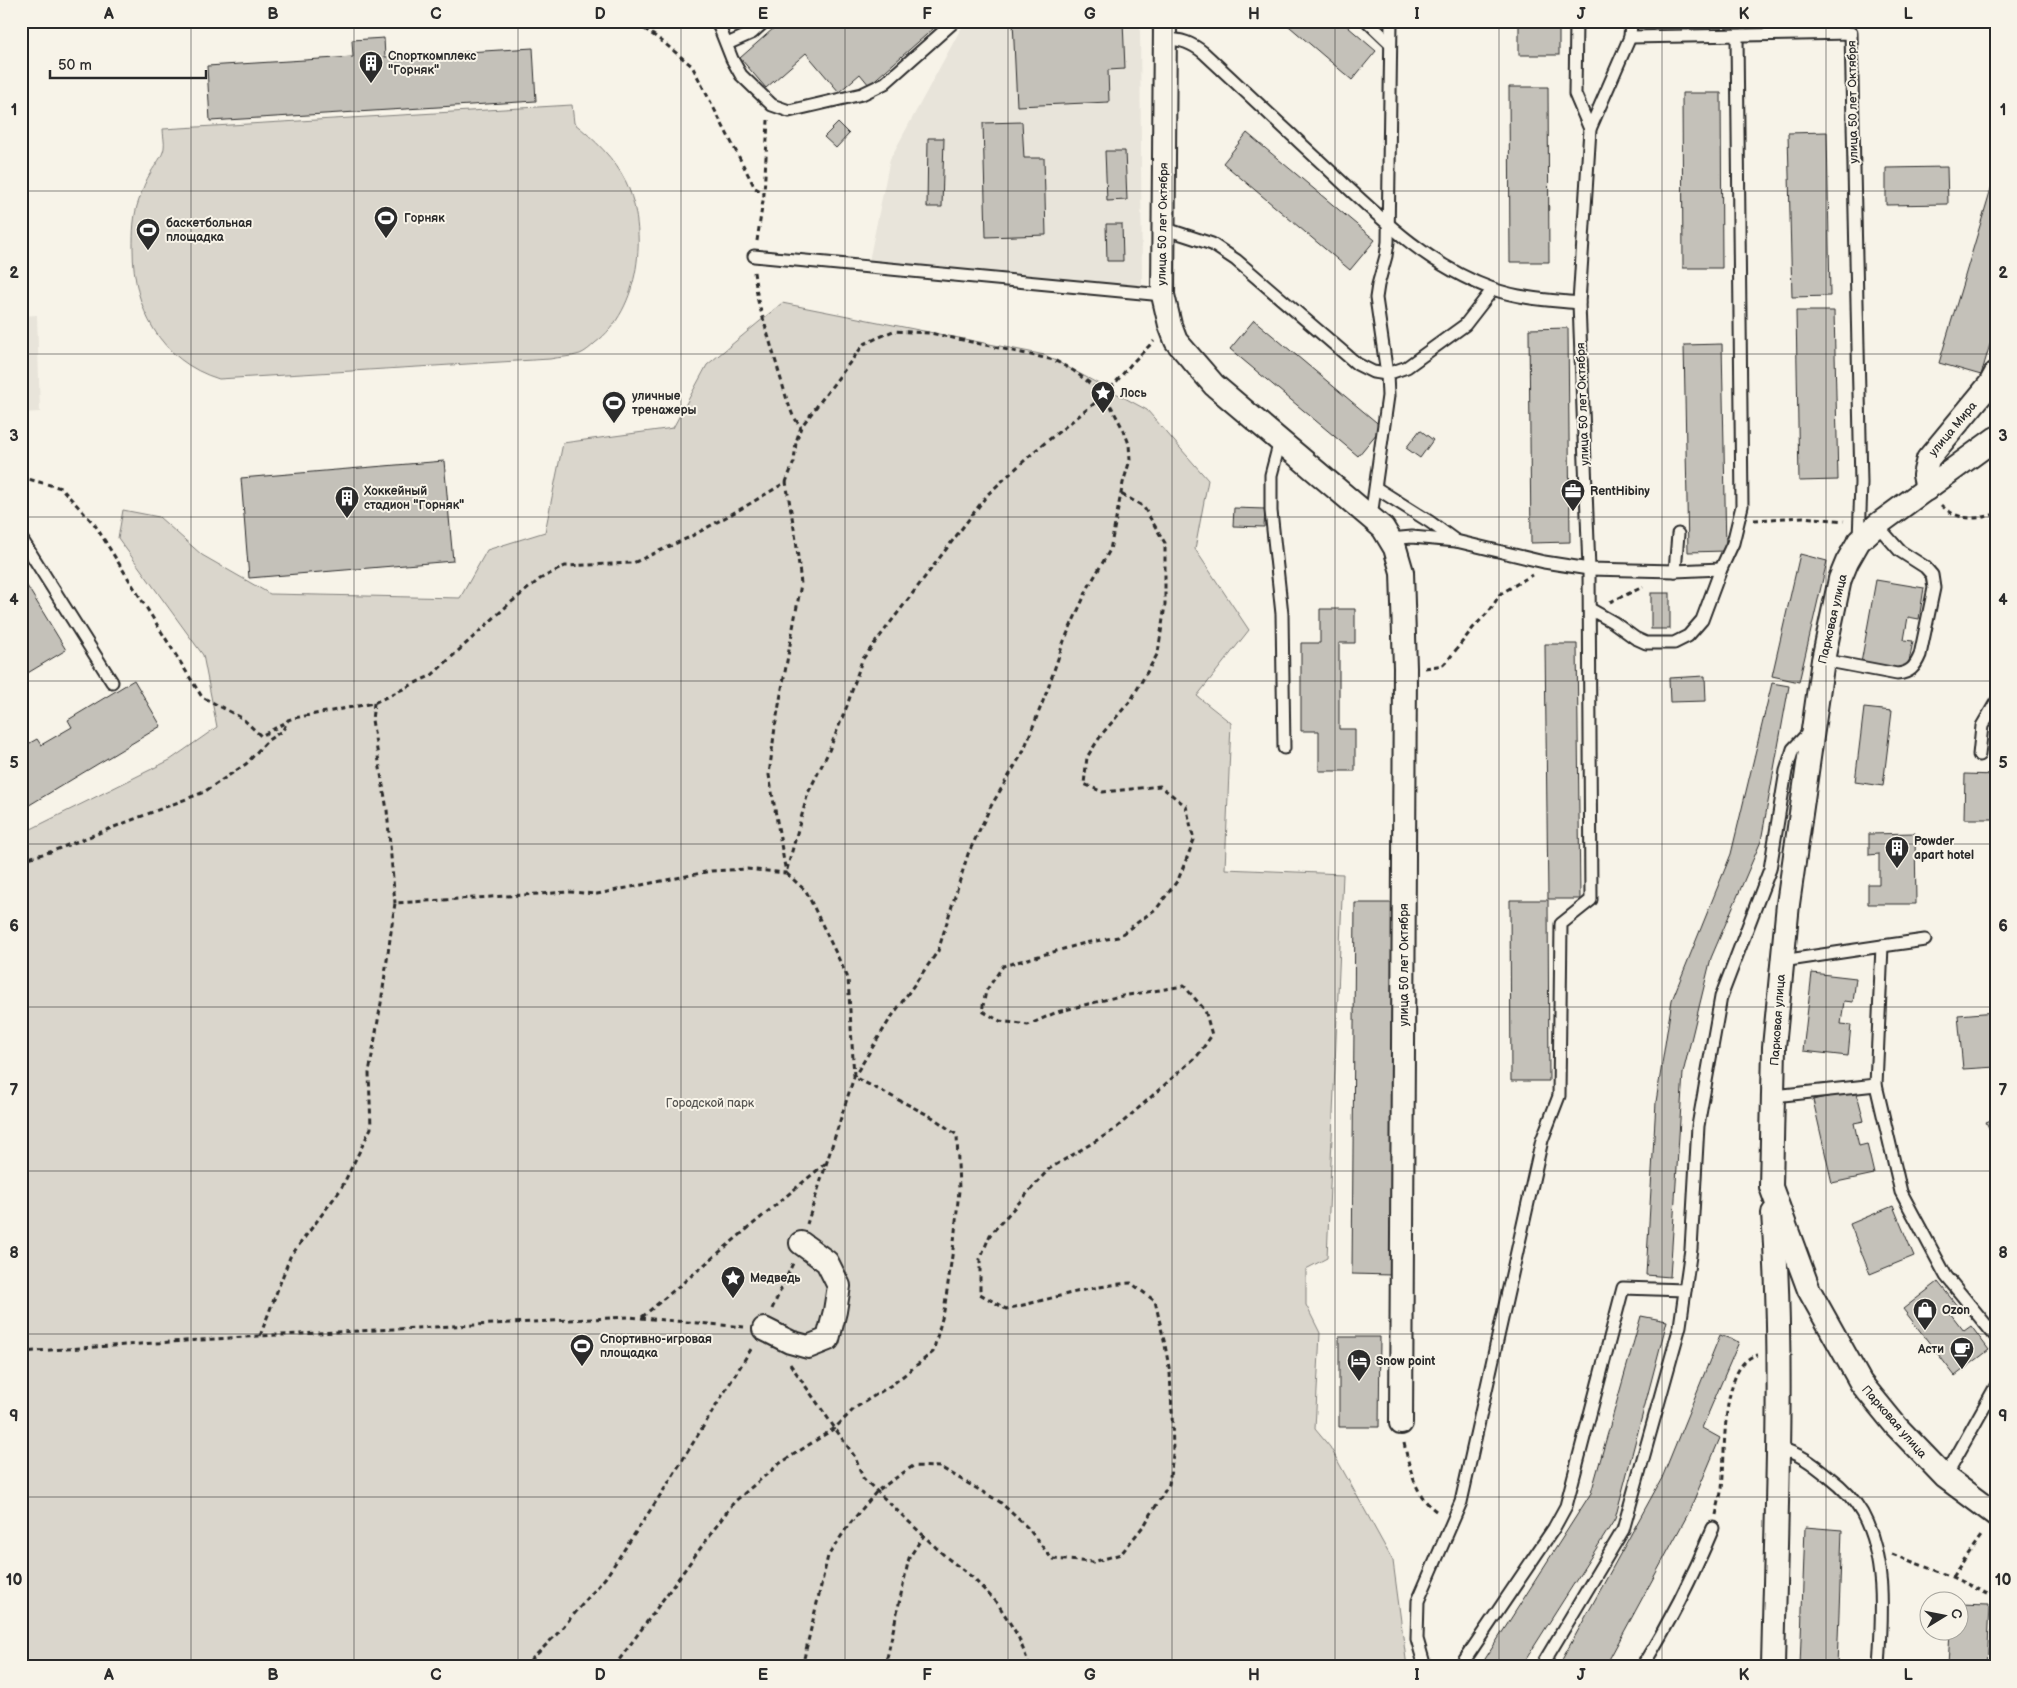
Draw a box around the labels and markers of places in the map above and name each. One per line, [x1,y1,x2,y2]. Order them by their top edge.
place label: Спорткомплекс "Горняк" [388,49,476,78]
building icon: Спорткомплекс "Горняк" [358,50,384,84]
sports icon: Горняк [373,205,399,239]
place label: Горняк [404,211,445,226]
place label: баскетбольная площадка [166,216,252,245]
sports icon: баскетбольная площадка [135,217,161,251]
place icon: Лось [1090,380,1116,414]
place label: Лось [1119,386,1147,401]
place label: уличные тренажеры [632,389,697,418]
sports icon: уличные тренажеры [601,390,627,424]
office icon: RentHibiny [1560,478,1586,512]
place label: Хоккейный стадион "Горняк" [363,484,464,513]
place label: RentHibiny [1590,484,1650,499]
building icon: Хоккейный стадион "Горняк" [334,485,360,519]
place label: Powder apart hotel [1914,834,1974,863]
building icon: Powder apart hotel [1884,835,1910,869]
place icon: Медведь [720,1265,746,1299]
place label: Медведь [750,1271,801,1286]
shop icon: Ozon [1912,1297,1938,1331]
place label: Ozon [1942,1303,1970,1318]
place label: Спортивно-игровая площадка [600,1332,712,1361]
sports icon: Спортивно-игровая площадка [569,1333,595,1367]
cafe icon: Асти [1949,1336,1975,1370]
place label: Асти [1917,1342,1944,1357]
hotel icon: Snow point [1346,1348,1372,1382]
place label: Snow point [1376,1354,1435,1369]

